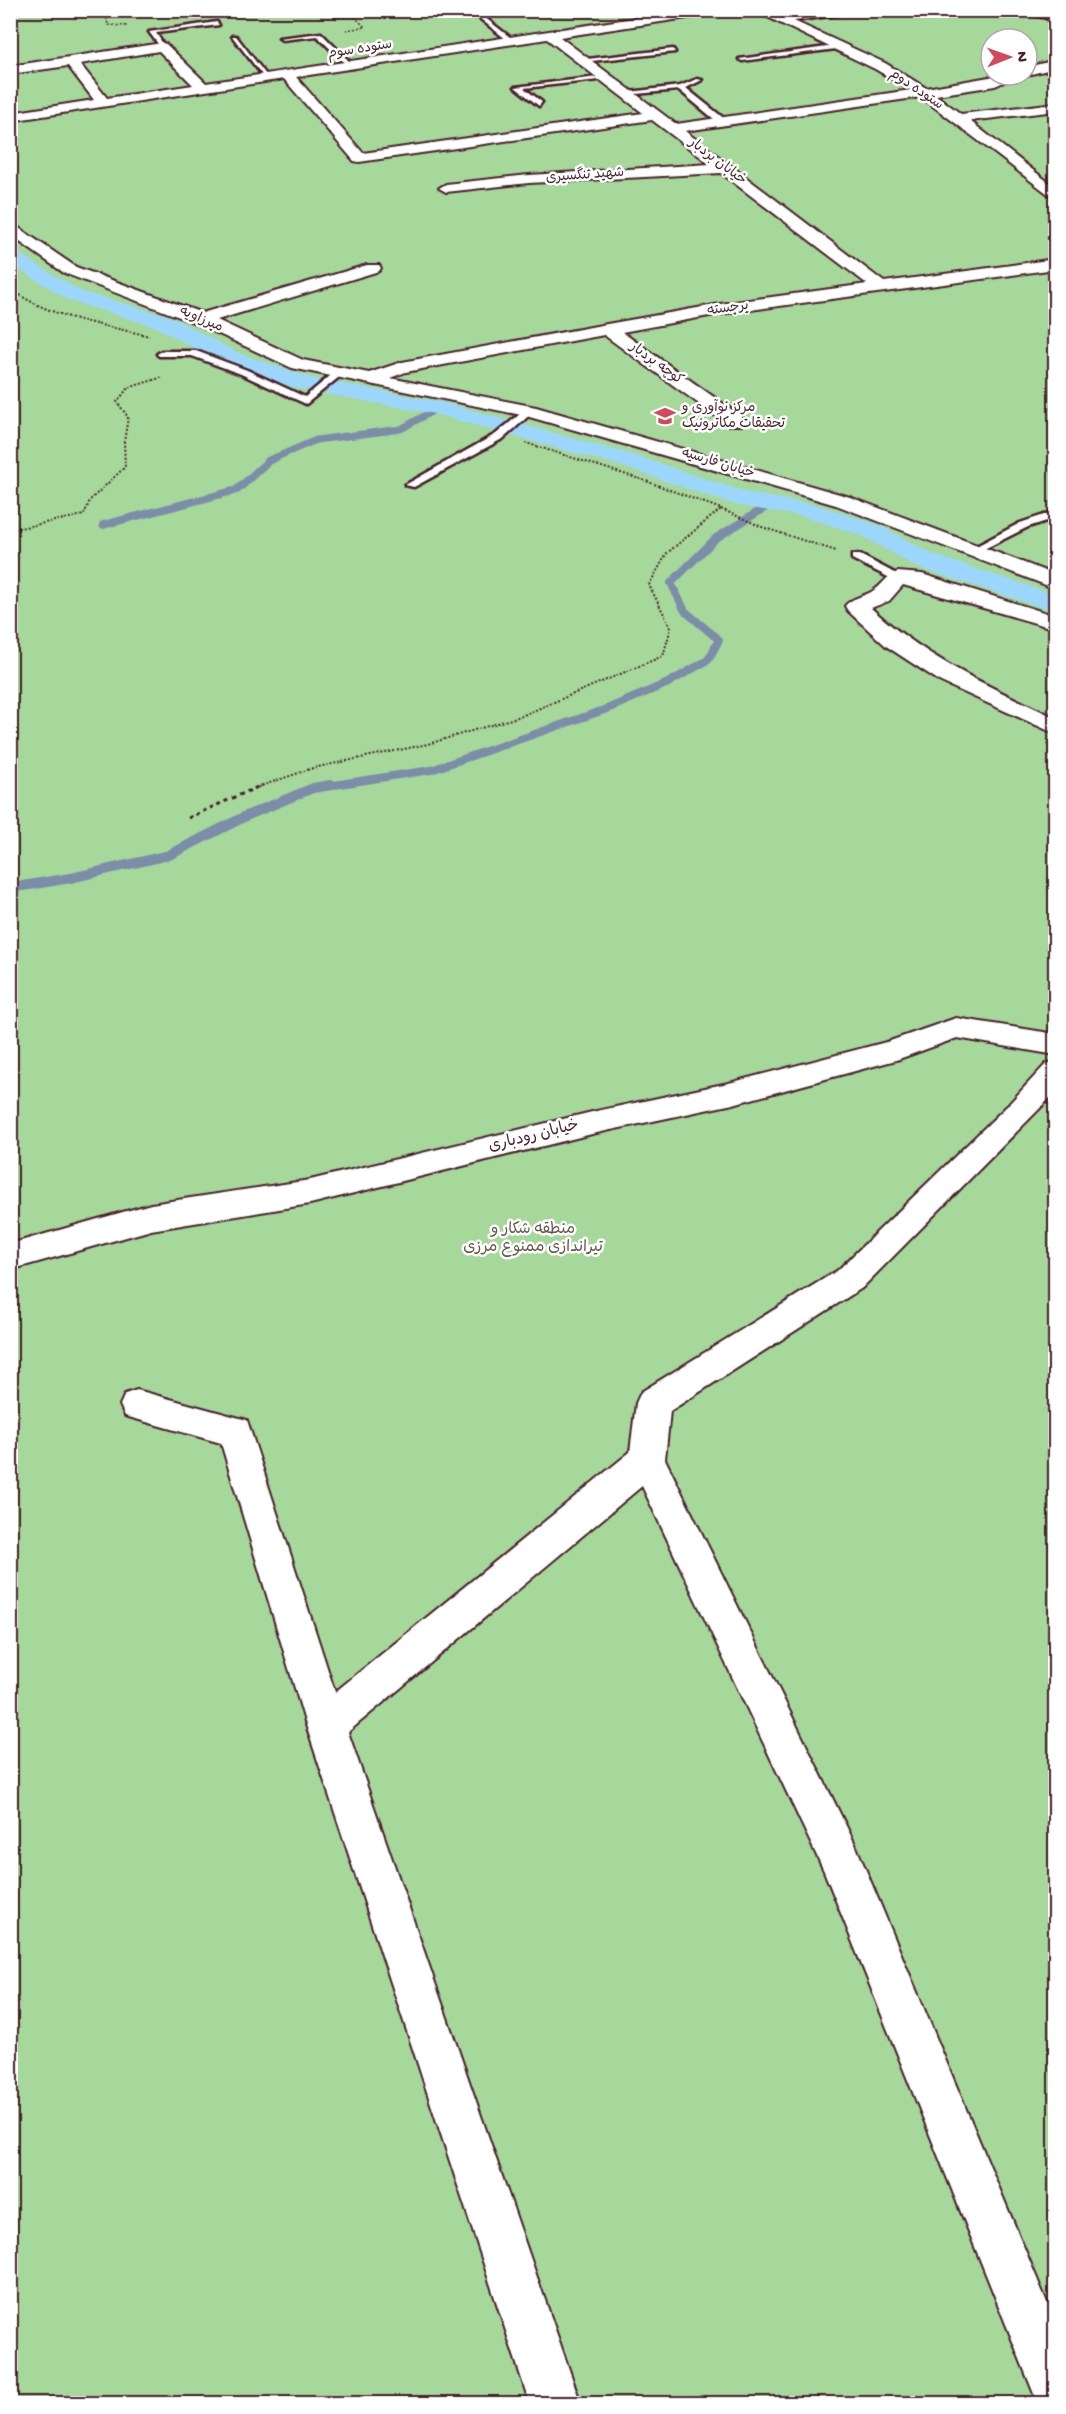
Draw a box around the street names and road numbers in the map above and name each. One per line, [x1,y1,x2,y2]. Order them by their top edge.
street label: ستوده سوم [326,37,394,64]
street label: ستوده دوم [886,66,946,114]
street label: خیابان بردبار [684,134,749,189]
street label: شهید تنگسیری [545,163,625,187]
street label: برجسته [706,298,750,320]
street label: میرزاویه [177,303,225,337]
street label: کوچه بردبار [625,338,686,389]
street label: خیابان فارسیه [680,445,756,483]
street label: خیابان رودباری [487,1117,581,1157]

